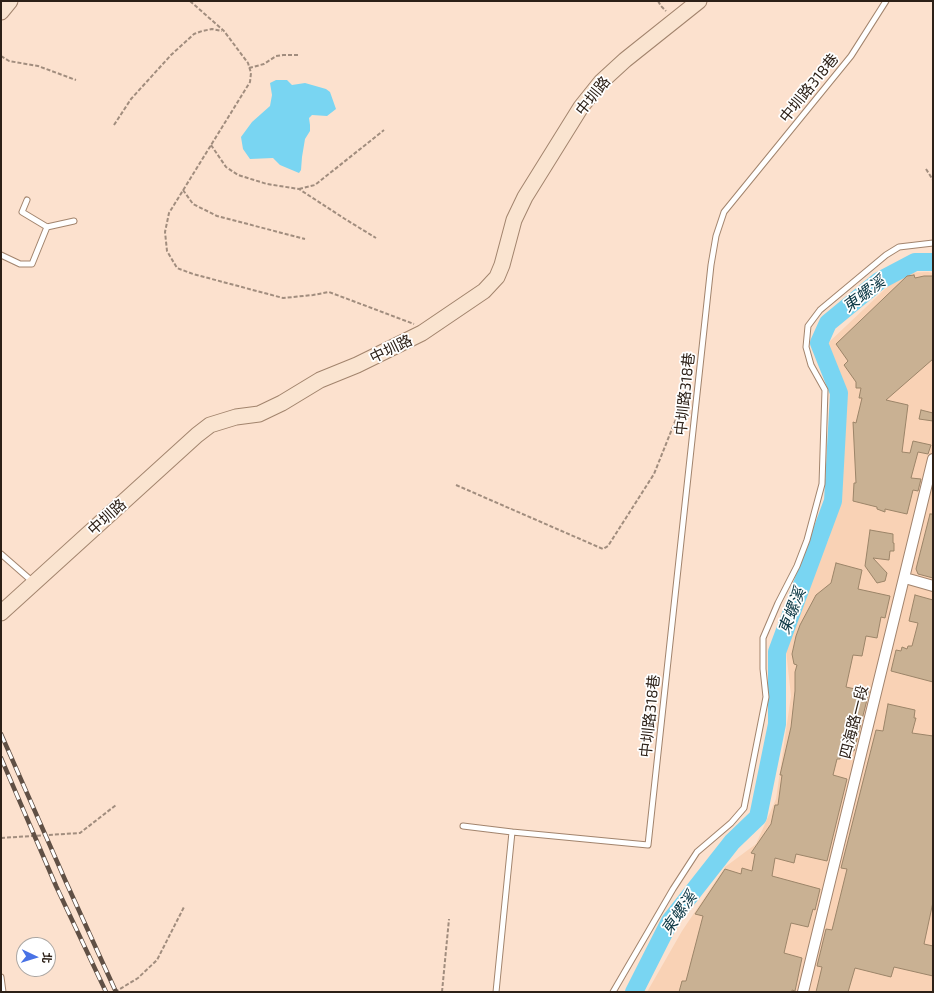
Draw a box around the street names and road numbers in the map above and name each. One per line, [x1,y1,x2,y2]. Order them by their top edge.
street label: 中圳路318巷 [776,50,842,126]
street label: 中圳路 [572,73,614,119]
street label: 中圳路 [367,331,415,367]
street label: 中圳路318巷 [672,352,698,436]
street label: 中圳路 [84,495,130,539]
street label: 中圳路318巷 [637,674,663,758]
street label: 四海路一段 [836,683,872,761]

